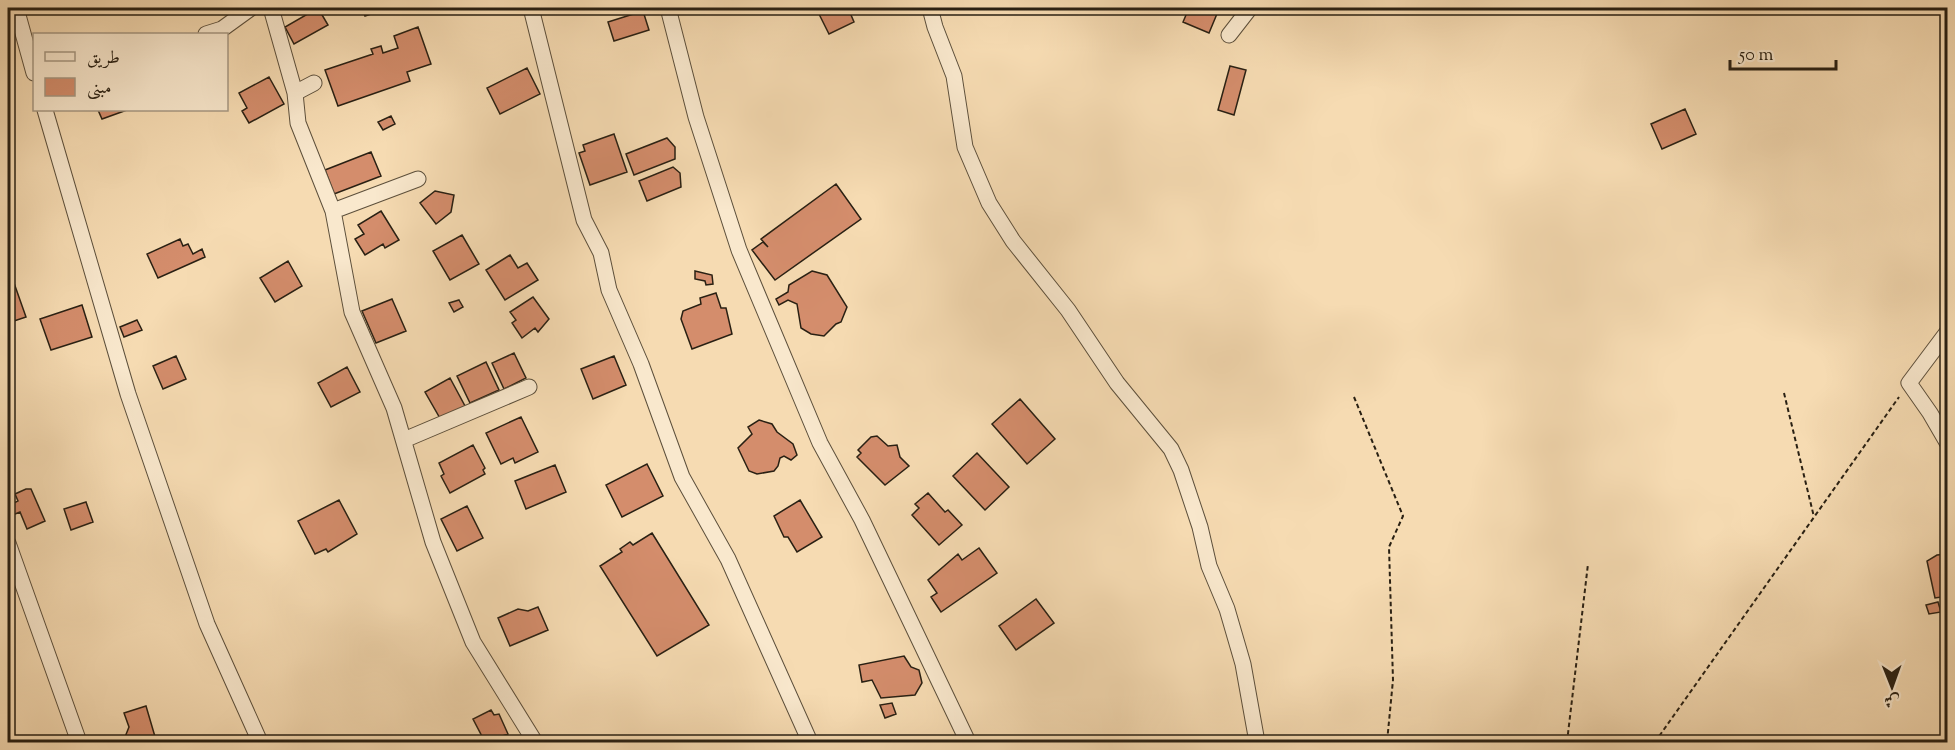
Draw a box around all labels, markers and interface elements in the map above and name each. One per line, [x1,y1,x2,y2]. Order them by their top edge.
legend [33,33,228,111]
scale bar [1730,33,1836,71]
text: 50 m [1738,43,1774,69]
text: طريق [87,46,120,72]
text: مبنى [87,76,112,102]
north arrow [1862,657,1922,717]
text: ش [1884,688,1900,711]

